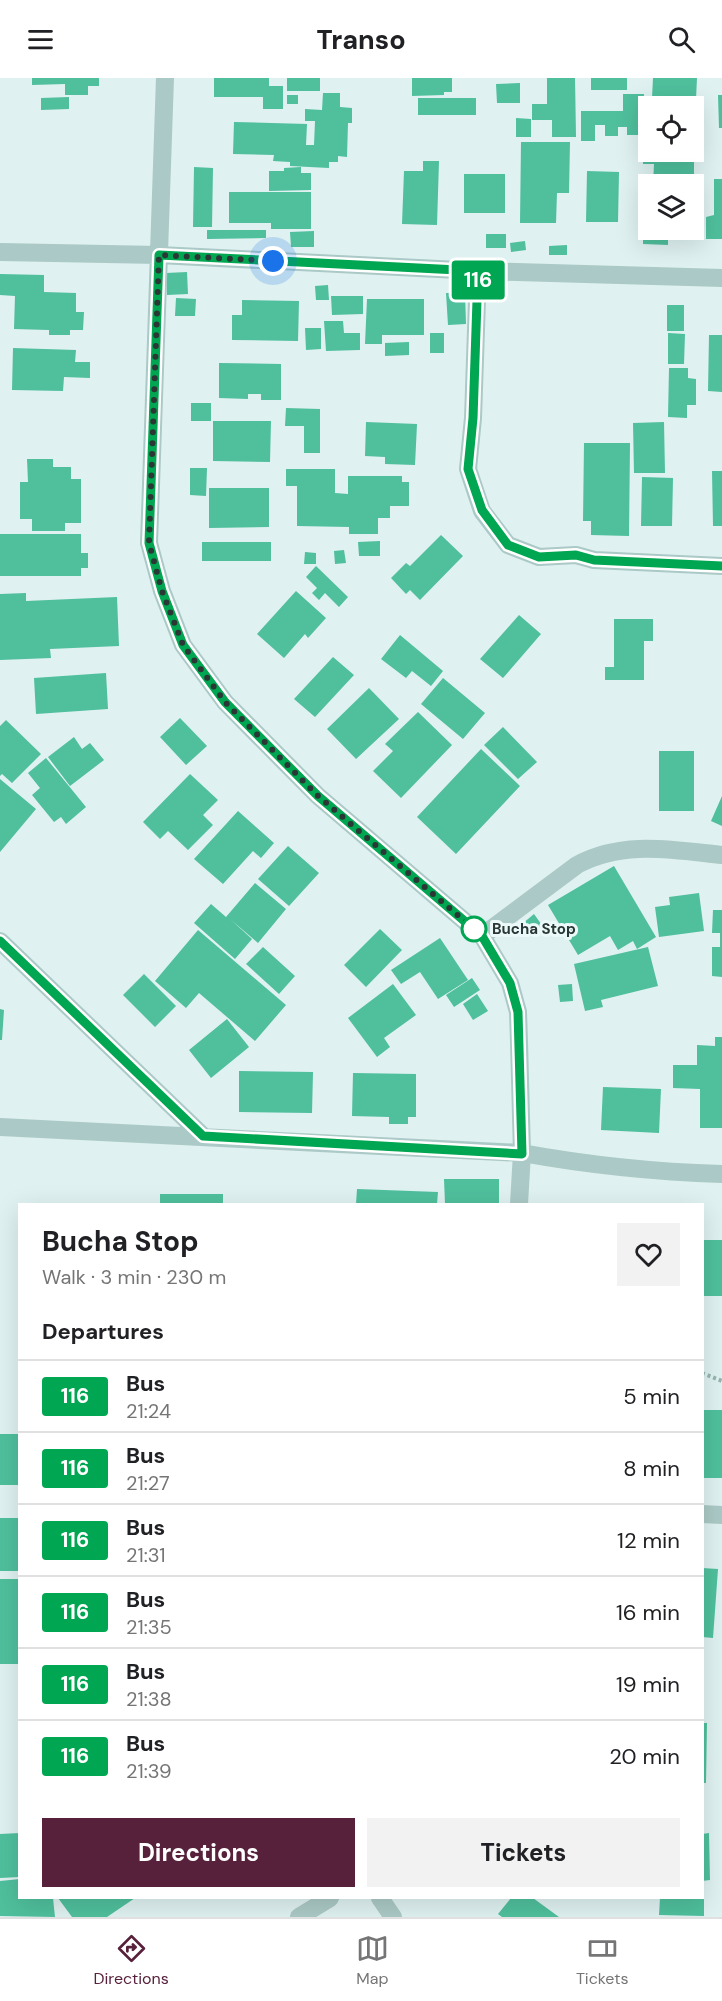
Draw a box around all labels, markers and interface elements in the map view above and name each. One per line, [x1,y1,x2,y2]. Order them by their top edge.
text: Transo [316,22,406,57]
icon: menu [24,23,57,56]
icon: search [665,23,698,56]
map controls [638,96,704,240]
button: locate [638,96,704,162]
button: layers [638,174,704,240]
your location [258,246,288,276]
line badge: 116 [444,260,512,300]
text: 116 [464,266,492,294]
marker: Bucha Stop [461,916,487,942]
place label: Bucha Stop [492,919,576,939]
text: Bucha Stop [42,1223,199,1260]
button: heart [617,1223,680,1286]
text: Walk · 3 min · 230 m [42,1264,226,1290]
text: Departures [42,1317,164,1346]
text: Bus [126,1369,165,1398]
text: 116 [61,1382,89,1410]
text: 5 min [623,1382,680,1411]
text: 21:24 [126,1398,171,1424]
text: Bus [126,1441,165,1470]
text: 116 [61,1454,89,1482]
text: 8 min [623,1454,680,1483]
text: 21:27 [126,1470,170,1496]
text: Bus [126,1513,165,1542]
text: 116 [61,1526,89,1554]
text: 12 min [617,1526,680,1555]
text: 21:31 [126,1542,166,1568]
text: Bus [126,1585,165,1614]
text: 116 [61,1598,89,1626]
text: 16 min [616,1598,680,1627]
text: 21:35 [126,1614,172,1640]
text: Bus [126,1657,165,1686]
text: 116 [61,1670,89,1698]
text: 19 min [616,1670,680,1699]
text: 21:38 [126,1686,172,1712]
text: Bus [126,1729,165,1758]
text: 116 [61,1742,89,1770]
text: 20 min [609,1742,680,1771]
text: 21:39 [126,1758,172,1784]
button: Directions [42,1818,355,1887]
button: Tickets [367,1818,680,1887]
tab: Directions [94,1932,169,1989]
tab: Map [356,1932,389,1989]
tab: Tickets [576,1932,628,1989]

